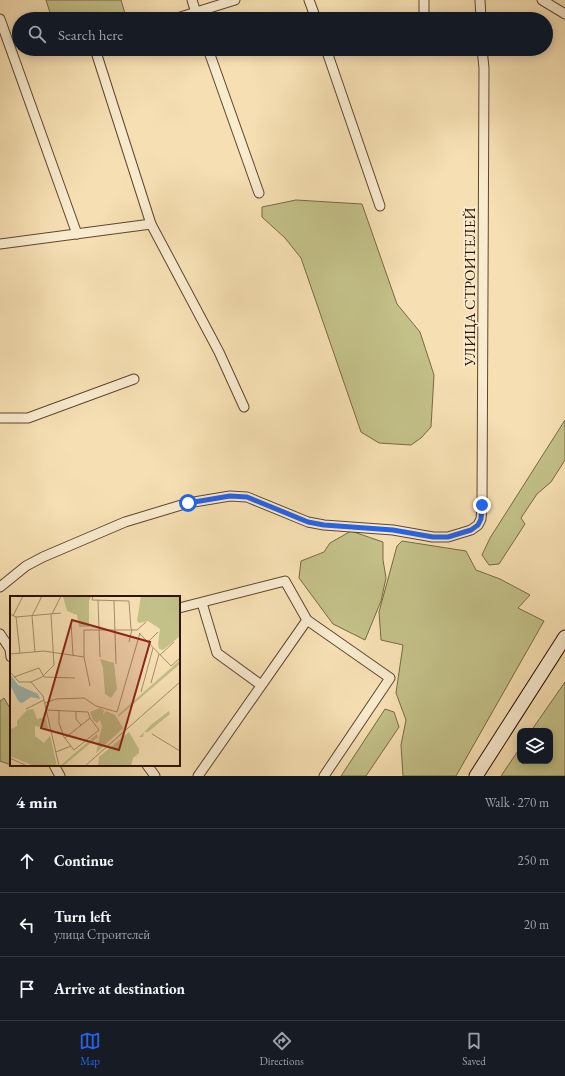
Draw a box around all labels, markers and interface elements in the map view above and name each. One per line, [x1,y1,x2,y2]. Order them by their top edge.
search box [12,12,553,56]
icon: search [26,23,48,45]
text: Search here [58,25,123,44]
street label: УЛИЦА СТРОИТЕЛЕЙ [460,208,479,367]
route start [179,494,197,512]
route end [473,496,491,514]
inset map [10,596,180,766]
map controls [517,728,553,764]
button: layers [517,728,553,764]
text: 4 min [16,791,57,813]
text: Walk · 270 m [485,794,549,811]
icon: ahead [16,850,38,872]
text: Continue [54,851,114,870]
text: 250 m [518,852,549,869]
text: Turn left [54,907,111,926]
icon: left [16,914,38,936]
text: 20 m [524,916,549,933]
text: улица Строителей [54,926,150,943]
icon: arrive [16,978,38,1000]
text: Arrive at destination [54,979,185,998]
tab: Map [79,1030,101,1068]
tab: Directions [260,1030,304,1068]
tab: Saved [462,1030,486,1068]

